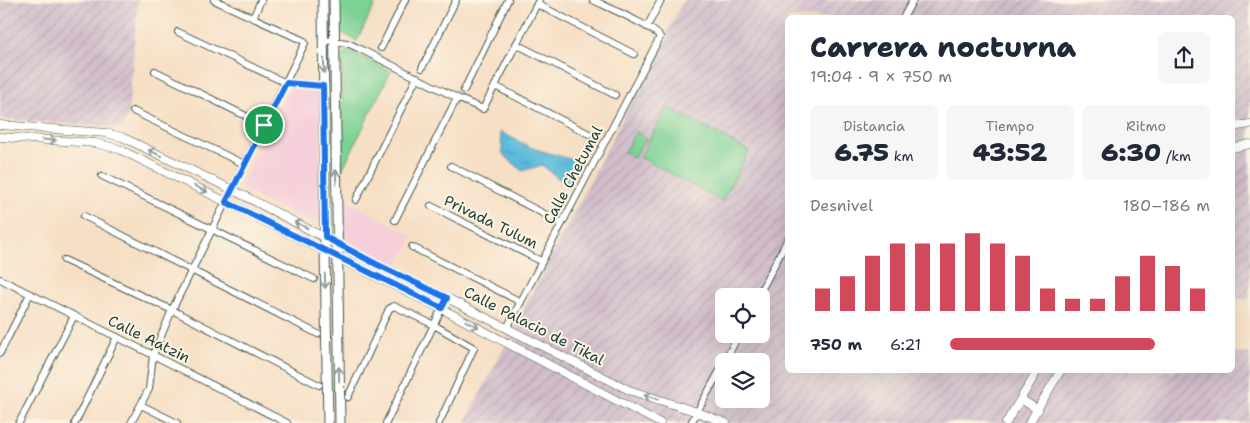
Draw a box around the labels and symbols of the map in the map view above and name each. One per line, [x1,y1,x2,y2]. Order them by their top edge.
one-way arrow [319,58,328,74]
pin [243,104,285,146]
street label: Calle Chetumal [539,122,608,228]
one-way arrow [40,135,56,145]
one-way arrow [148,148,163,158]
one-way arrow [331,169,341,186]
one-way arrow [193,185,208,194]
street label: Privada Tulum [441,191,541,253]
one-way arrow [294,220,309,229]
one-way arrow [321,273,330,289]
street label: Calle Palacio de Tikal [460,282,608,370]
street label: Calle Aatzin [105,310,193,368]
one-way arrow [464,320,479,329]
one-way arrow [334,367,344,383]
one-way arrow [643,392,659,402]

